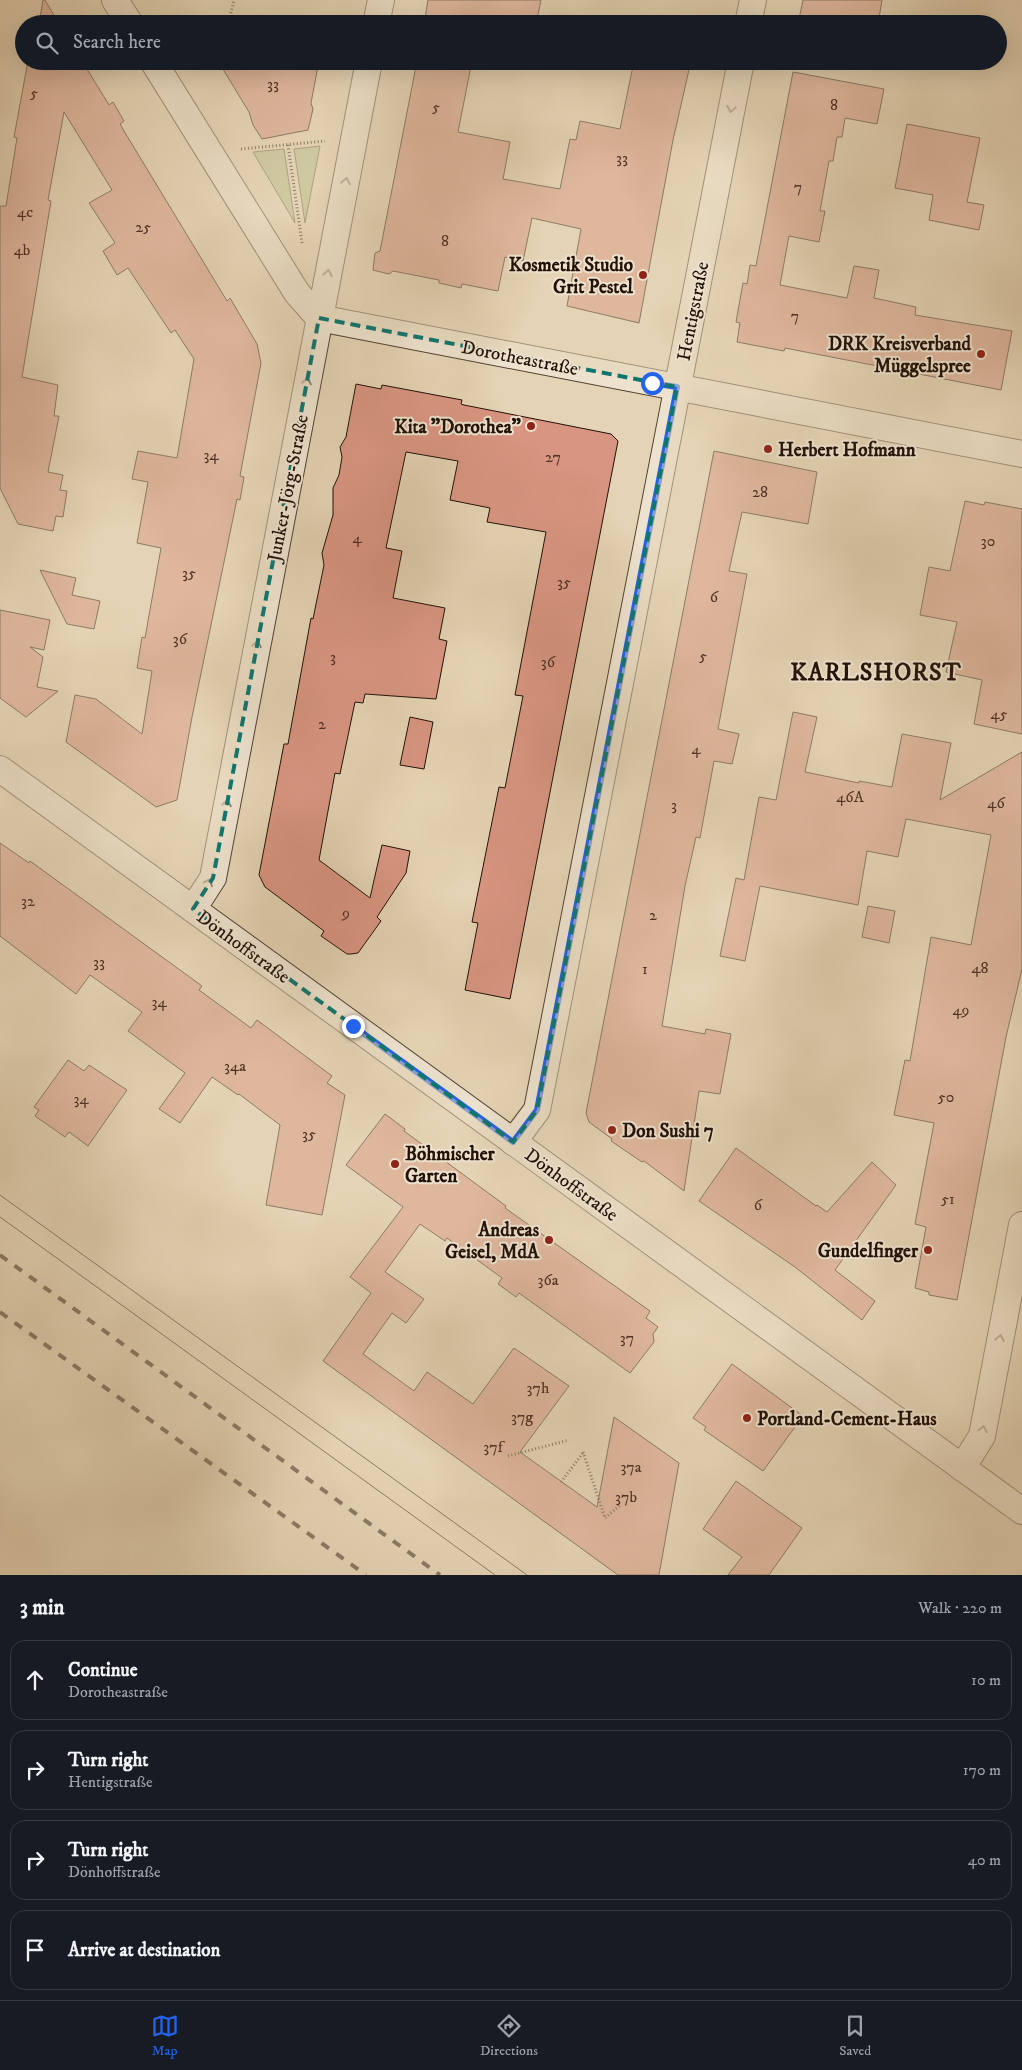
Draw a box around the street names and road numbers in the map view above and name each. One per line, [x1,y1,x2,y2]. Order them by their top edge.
street label: Hentigstraße [673,260,714,363]
street label: Dorotheastraße [459,336,580,381]
street label: Junker-Jörg-Straße [263,413,314,566]
street label: Dönhoffstraße [192,906,294,989]
street label: Dönhoffstraße [520,1144,622,1227]

